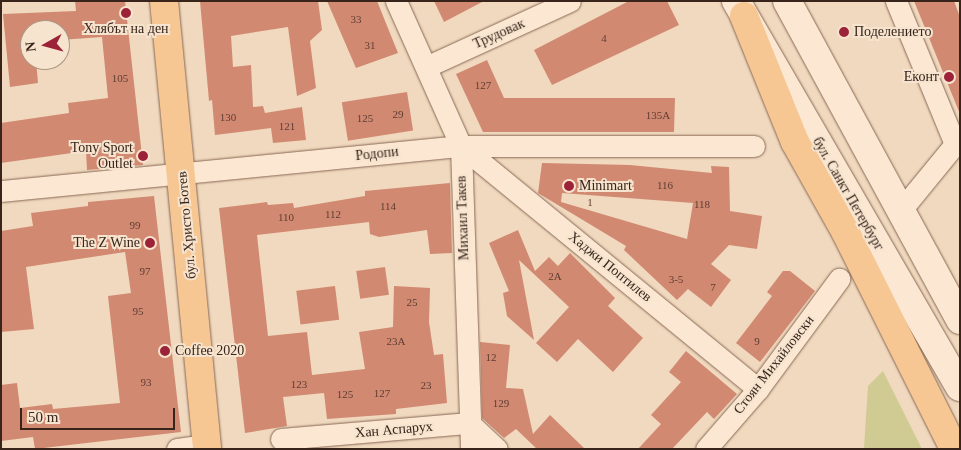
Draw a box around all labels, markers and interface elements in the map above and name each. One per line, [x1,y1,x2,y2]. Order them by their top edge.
marker: Хлябът на ден [120,7,132,19]
house number: 33 [351,12,362,26]
street label: Трудовак [471,15,527,53]
north arrow [20,20,70,70]
place label: Хлябът на ден [83,21,169,37]
place label: Поделението [854,24,931,40]
marker: Поделението [838,26,850,38]
house number: 4 [601,31,607,45]
house number: 31 [364,38,376,52]
text: N [23,41,39,53]
place label: Еконт [904,69,939,85]
house number: 105 [112,71,128,85]
marker: Еконт [943,71,955,83]
house number: 127 [475,78,491,92]
house number: 29 [392,107,403,121]
house number: 135А [646,108,670,122]
house number: 130 [220,110,236,124]
house number: 125 [357,111,373,125]
house number: 121 [279,119,295,133]
street label: бул. Санкт Петербург [809,134,887,254]
place label: Tony Sport Outlet [71,140,133,172]
street label: Родопи [355,143,399,165]
marker: Tony Sport Outlet [137,150,149,162]
street label: бул. Христо Ботев [174,170,200,280]
street label: Михаил Такев [453,175,473,261]
place label: Minimart [579,178,632,194]
house number: 116 [657,178,673,192]
marker: Minimart [563,180,575,192]
house number: 1 [587,195,593,209]
house number: 118 [694,197,710,211]
house number: 114 [380,199,396,213]
house number: 112 [325,207,341,221]
house number: 110 [278,210,294,224]
house number: 99 [130,218,140,232]
street label: Хаджи Поптилев [565,228,655,306]
place label: The Z Wine [73,235,140,251]
marker: The Z Wine [144,237,156,249]
house number: 97 [140,264,150,278]
house number: 2А [548,269,562,283]
house number: 3-5 [669,272,683,286]
house number: 7 [710,280,716,294]
house number: 25 [407,295,418,309]
house number: 95 [132,304,144,318]
street label: Стоян Михайловски [730,312,818,418]
house number: 23А [387,334,405,348]
house number: 9 [754,334,760,348]
place label: Coffee 2020 [175,343,244,359]
marker: Coffee 2020 [159,345,171,357]
house number: 12 [486,350,496,364]
house number: 93 [140,375,152,389]
house number: 123 [291,377,307,391]
house number: 23 [421,378,432,392]
house number: 127 [374,386,390,400]
house number: 125 [337,387,353,401]
house number: 129 [493,396,509,410]
scale bar [22,398,178,430]
text: 50 m [28,409,58,425]
street label: Хан Аспарух [355,418,433,442]

